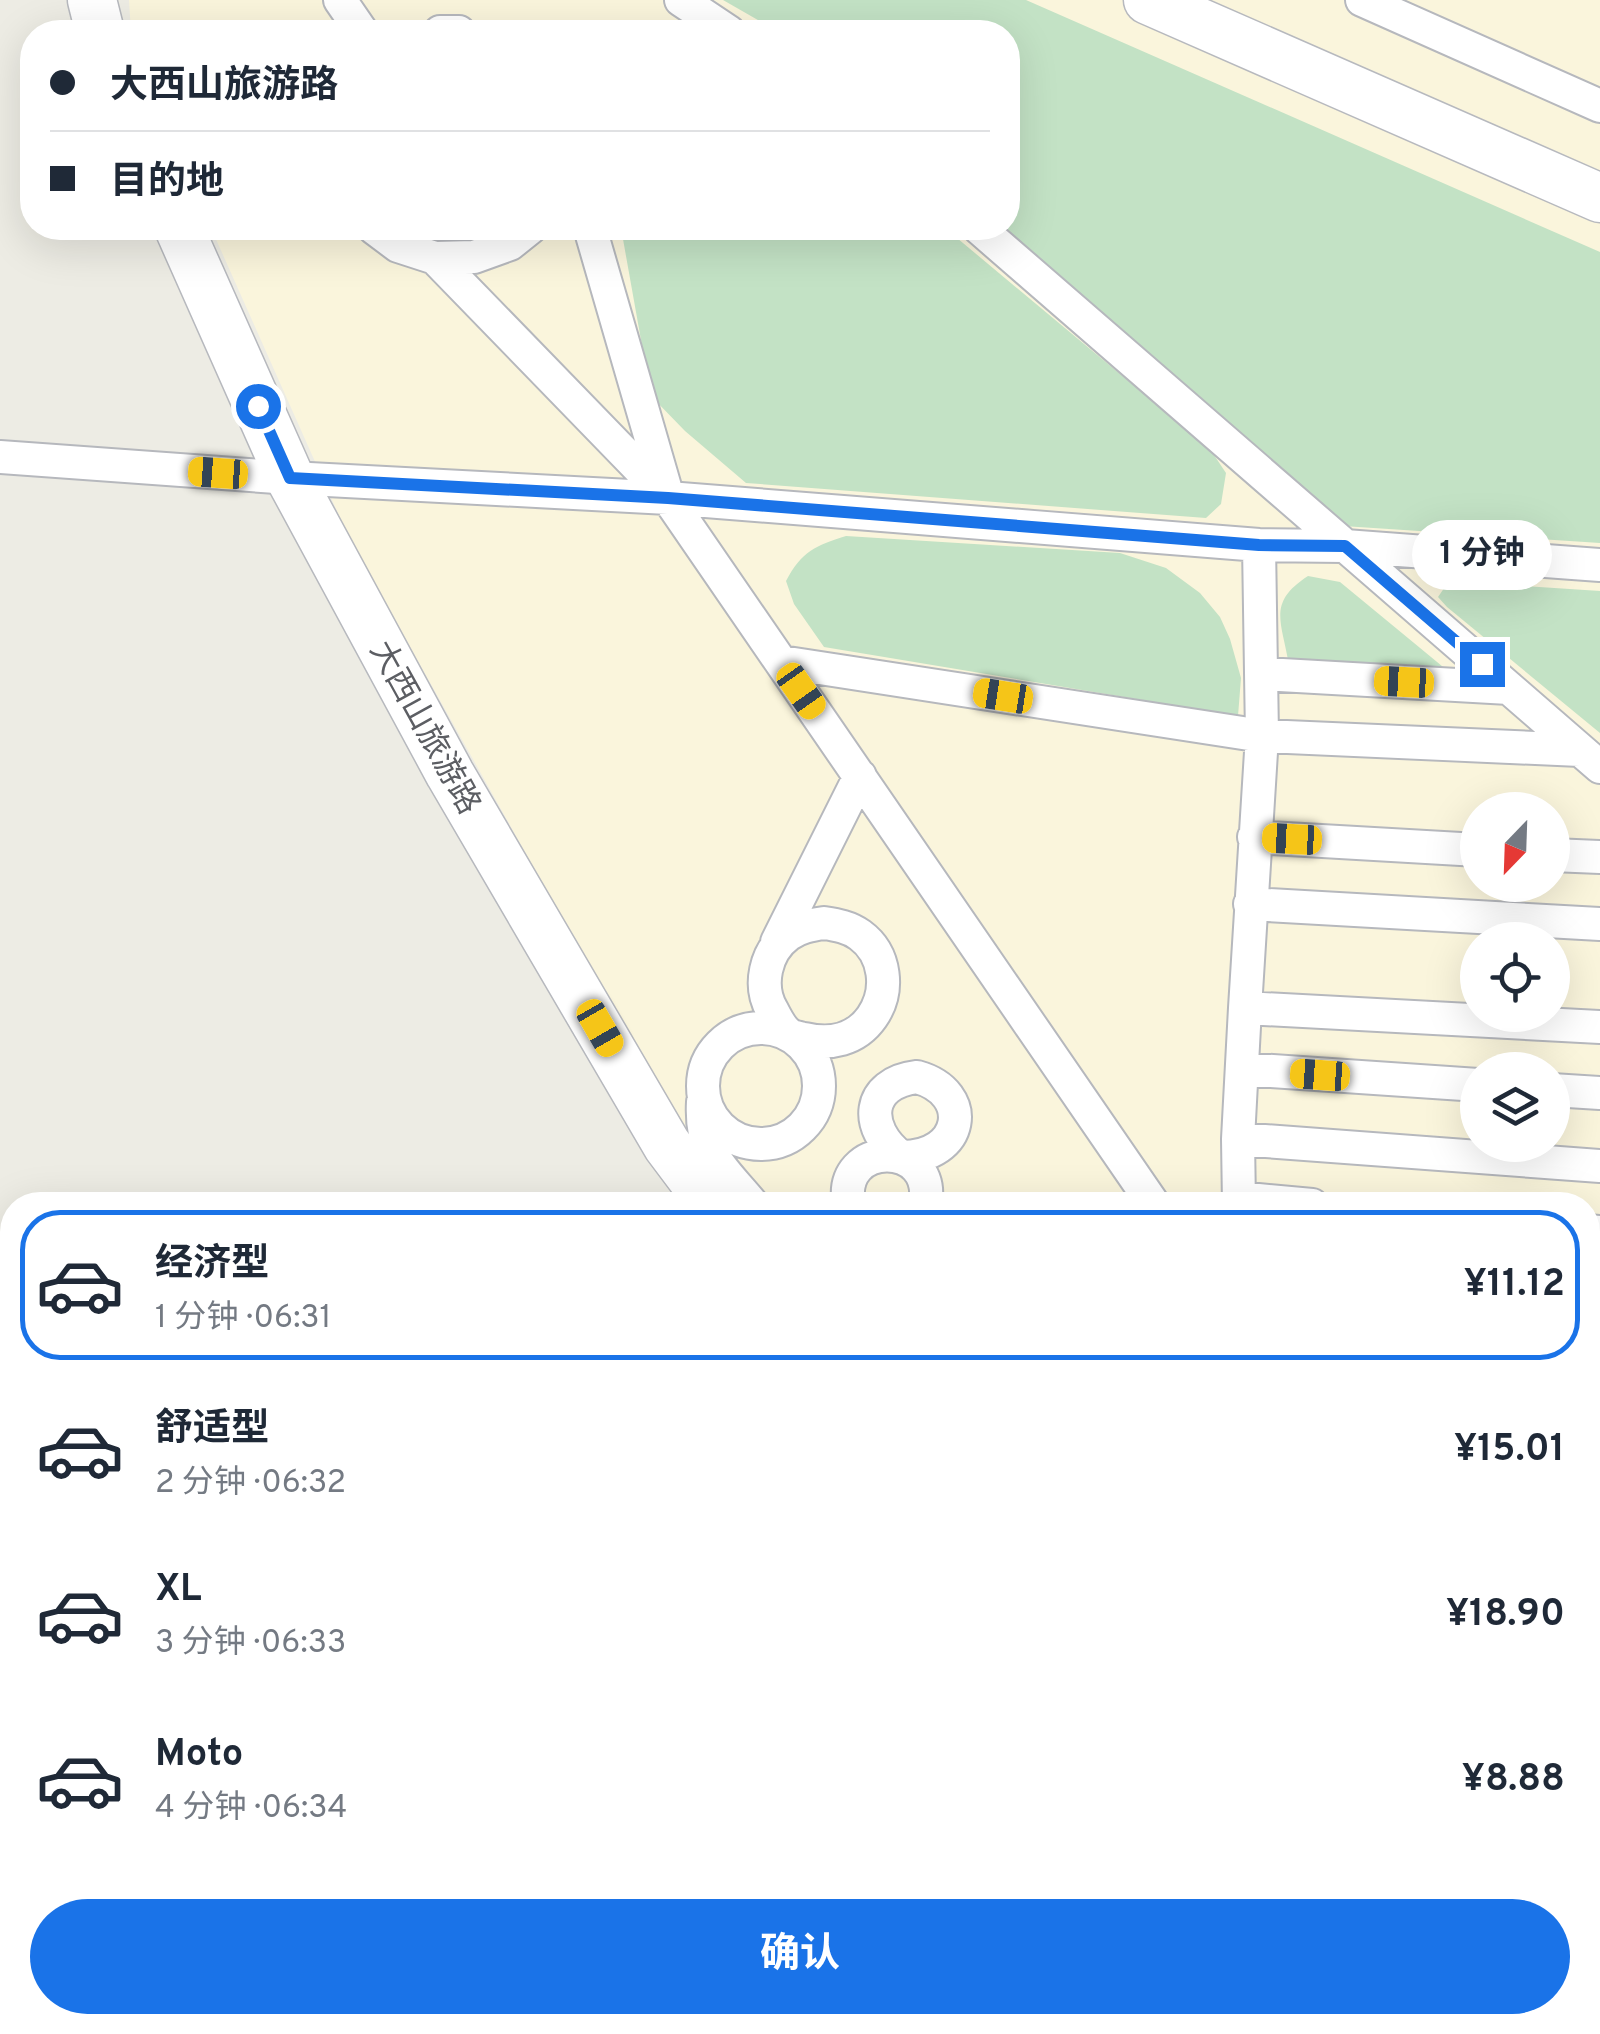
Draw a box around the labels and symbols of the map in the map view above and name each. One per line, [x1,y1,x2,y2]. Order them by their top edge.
route start [236,384,281,429]
car [187,456,249,490]
callout: 1 分钟 [1412,519,1552,589]
street label: 大西山旅游路 [359,635,487,822]
route end [1460,642,1505,687]
car [772,658,830,724]
car [1373,665,1435,699]
car [971,676,1035,716]
north arrow [1460,792,1570,902]
car [1261,822,1323,856]
car [572,995,628,1061]
car [1289,1058,1351,1092]

